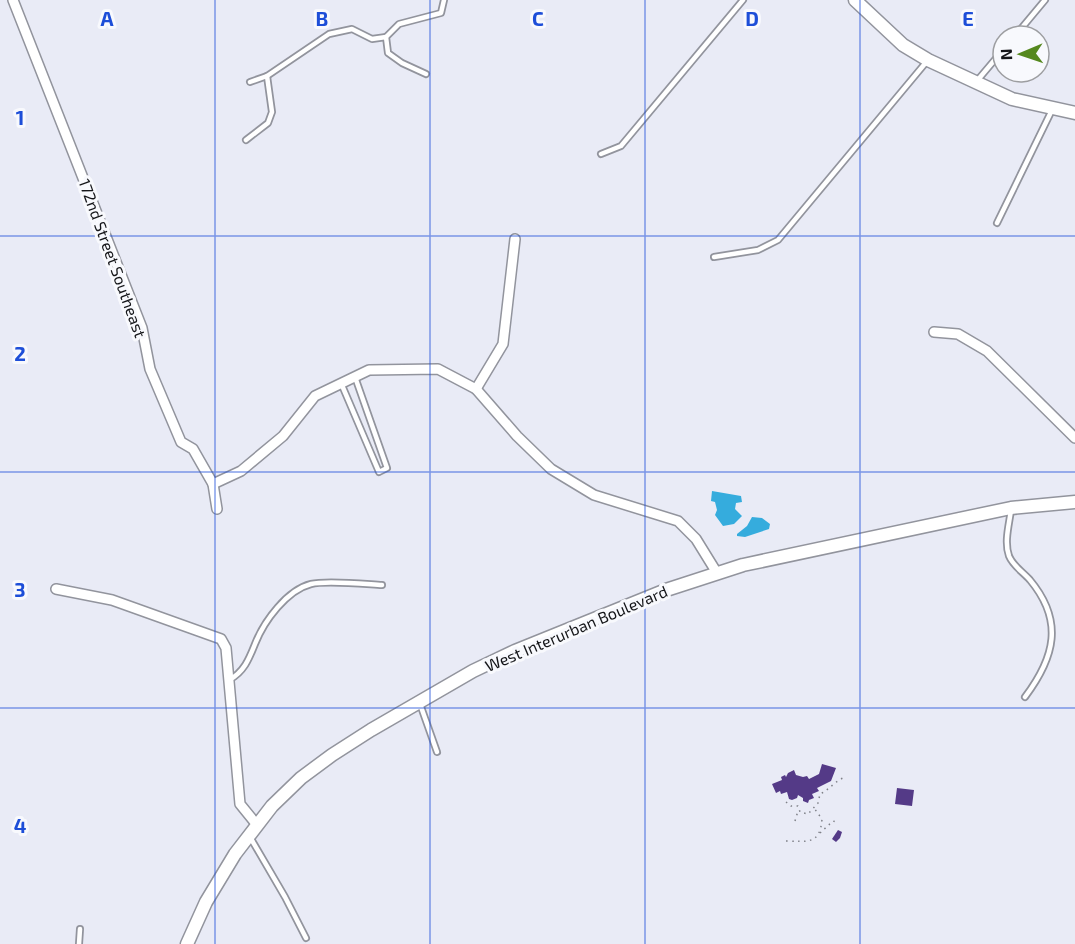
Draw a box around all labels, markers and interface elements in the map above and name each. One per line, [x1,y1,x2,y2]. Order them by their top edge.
text: A [100,6,114,30]
text: B [316,6,328,30]
text: C [532,6,544,30]
text: D [745,6,759,30]
text: E [962,6,974,30]
north arrow [991,24,1051,84]
text: N [996,48,1015,61]
text: 1 [16,105,24,129]
street label: 172nd Street Southeast [75,176,151,340]
text: 2 [14,341,26,365]
text: 3 [14,577,26,601]
street label: West Interurban Boulevard [482,581,670,675]
text: 4 [14,813,27,837]

